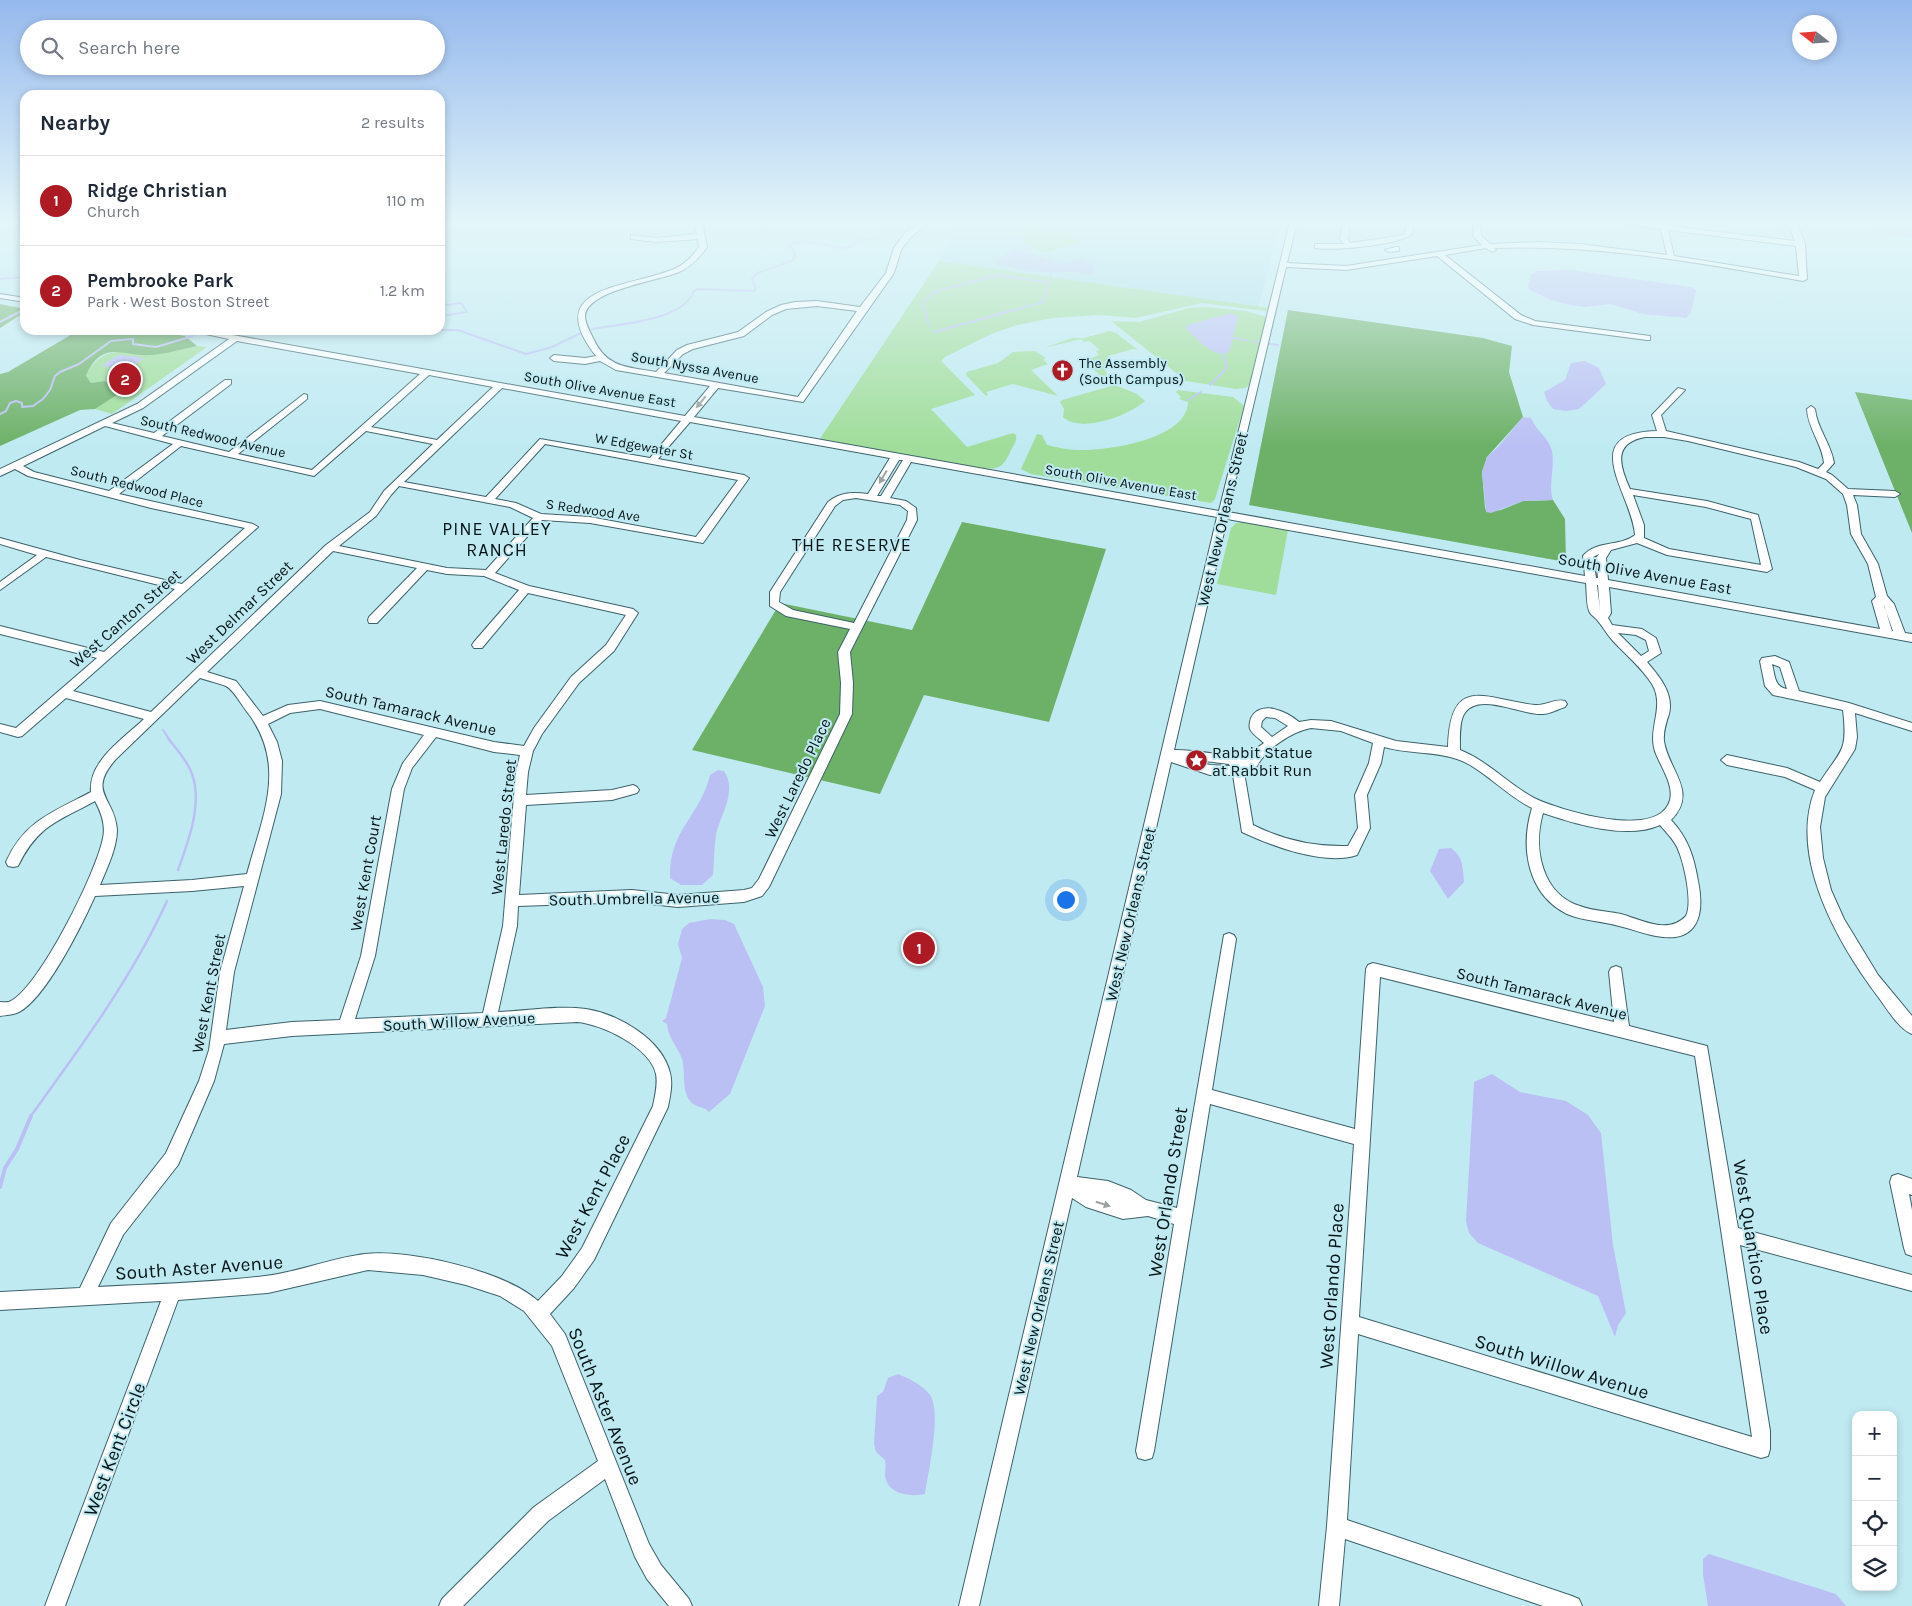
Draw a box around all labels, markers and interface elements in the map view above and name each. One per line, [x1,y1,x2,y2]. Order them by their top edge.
north arrow [1792,15,1837,60]
search box [20,20,445,75]
icon: search [38,34,66,62]
text: Search here [78,37,180,59]
text: Nearby [40,111,110,135]
text: 2 results [361,113,425,132]
text: Ridge Christian [87,180,227,202]
text: 1 [53,191,59,210]
text: 110 m [386,191,425,210]
text: Church [87,202,140,221]
text: Pembrooke Park [87,270,234,292]
text: 2 [51,281,61,300]
text: 1.2 km [380,281,425,300]
text: Park · West Boston Street [87,292,269,311]
street label: South Nyssa Avenue [630,348,760,387]
place label: The Assembly (South Campus) [1079,355,1184,388]
church icon: The Assembly (South Campus) [1051,359,1075,383]
pin: 2 [109,360,141,398]
street label: South Olive Avenue East [523,368,677,411]
one-way arrow [696,395,707,408]
street label: South Redwood Avenue [138,411,287,462]
street label: W Edgewater St [593,429,694,464]
street label: West New Orleans Street [1193,430,1252,608]
street label: South Olive Avenue East [1044,461,1198,504]
street label: South Redwood Place [69,462,205,511]
one-way arrow [879,470,888,483]
street label: S Redwood Ave [545,495,641,526]
district label: PINE VALLEY RANCH [442,518,552,561]
district label: THE RESERVE [792,534,912,556]
street label: South Olive Avenue East [1557,549,1733,598]
street label: West Delmar Street [182,557,297,668]
street label: West Canton Street [66,565,185,672]
street label: South Tamarack Avenue [323,682,498,739]
street label: West Laredo Place [760,715,835,841]
place label: Rabbit Statue at Rabbit Run [1212,743,1313,780]
place icon: Rabbit Statue at Rabbit Run [1184,749,1208,773]
street label: West Laredo Street [487,758,520,896]
street label: West Kent Court [346,813,385,933]
street label: West New Orleans Street [1101,825,1160,1003]
your location [1053,887,1079,913]
street label: South Umbrella Avenue [549,888,720,909]
pin: 1 [903,929,935,967]
street label: West Kent Street [188,932,229,1055]
street label: South Tamarack Avenue [1455,963,1629,1024]
street label: South Willow Avenue [382,1008,536,1035]
street label: West Orlando Street [1144,1105,1192,1279]
street label: West Kent Place [551,1130,635,1263]
street label: West Quantico Place [1728,1158,1778,1336]
one-way arrow [1096,1201,1111,1209]
street label: West Orlando Place [1315,1202,1349,1370]
street label: West New Orleans Street [1009,1219,1068,1397]
street label: South Aster Avenue [114,1251,284,1285]
street label: South Aster Avenue [563,1324,647,1488]
street label: South Willow Avenue [1472,1330,1651,1404]
street label: West Kent Circle [79,1379,151,1519]
map controls [1852,1411,1897,1591]
button: + [1852,1411,1897,1456]
button: − [1852,1456,1897,1501]
button: locate [1852,1501,1897,1546]
button: layers [1852,1546,1897,1591]

